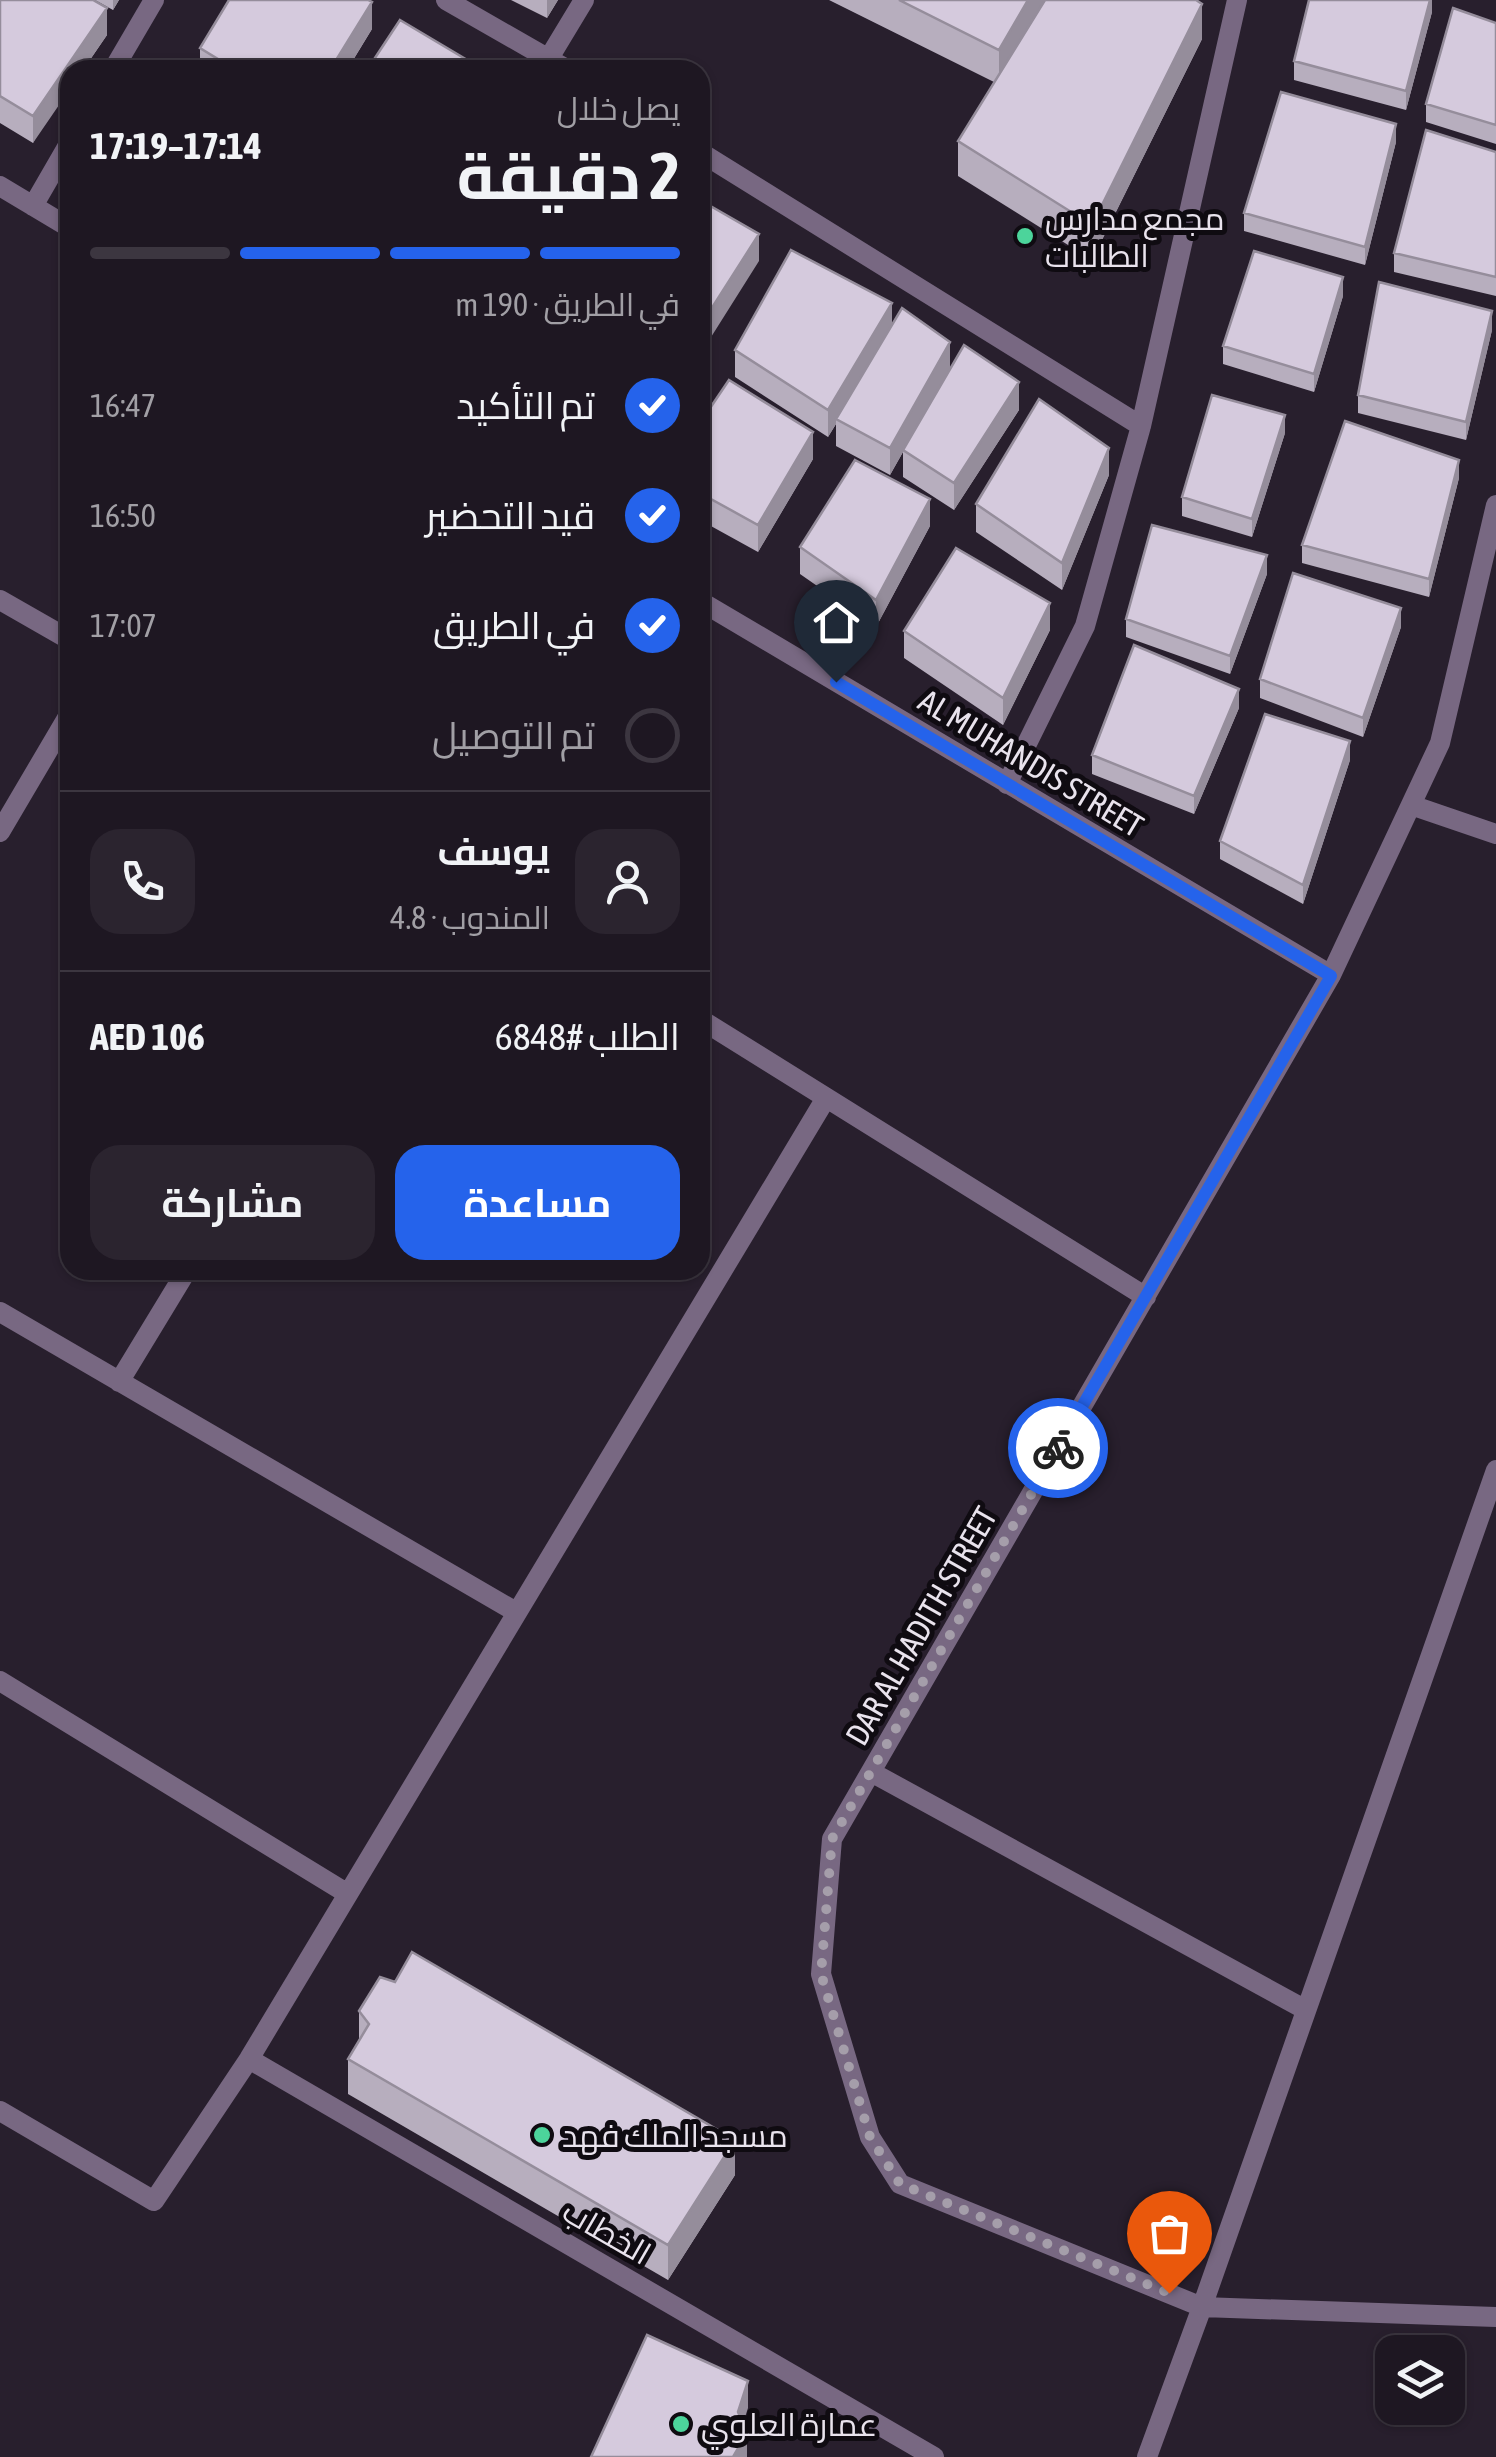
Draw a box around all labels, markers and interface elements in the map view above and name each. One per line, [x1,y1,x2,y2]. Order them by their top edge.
text: يصل خلال [557,90,680,127]
text: 17:14–17:19 [90,124,262,167]
text: 2 دقيقة [457,138,680,213]
place label: مجمع مدارس الطالبات [1045,200,1224,274]
marker: مجمع مدارس الطالبات [1014,225,1036,247]
text: في الطريق · 190 m [455,286,680,323]
icon: check [625,378,680,433]
text: تم التأكيد [456,384,595,427]
text: 16:47 [90,387,156,424]
icon: check [625,488,680,543]
text: قيد التحضير [425,494,595,537]
text: 16:50 [90,497,156,534]
pin [794,580,879,683]
icon: home [809,595,864,650]
icon: check [625,598,680,653]
text: في الطريق [433,604,595,647]
text: 17:07 [90,607,157,644]
street label: AL MUHANDIS STREET [912,682,1150,844]
text: تم التوصيل [432,714,595,757]
button: phone [90,829,195,934]
button: person [575,829,680,934]
text: يوسف [437,830,550,873]
text: المندوب · 4.8 [390,899,550,936]
text: AED 106 [90,1015,205,1058]
text: الطلب #6848 [495,1015,680,1058]
button: مشاركة [90,1145,375,1260]
button: مساعدة [395,1145,680,1260]
courier [1008,1398,1108,1498]
icon: bike [1031,1421,1086,1476]
street label: DAR AL HADITH STREET [838,1500,1004,1752]
place label: مسجد الملك فهد [562,2117,788,2155]
marker: مسجد الملك فهد [531,2124,553,2146]
pin [1127,2191,1212,2294]
street label: الخطاب [556,2192,658,2272]
icon: bag [1142,2206,1197,2261]
map controls [1375,2335,1465,2425]
button: layers [1375,2335,1465,2425]
place label: عمارة العلوي [701,2406,877,2450]
marker: عمارة العلوي [670,2413,692,2435]

